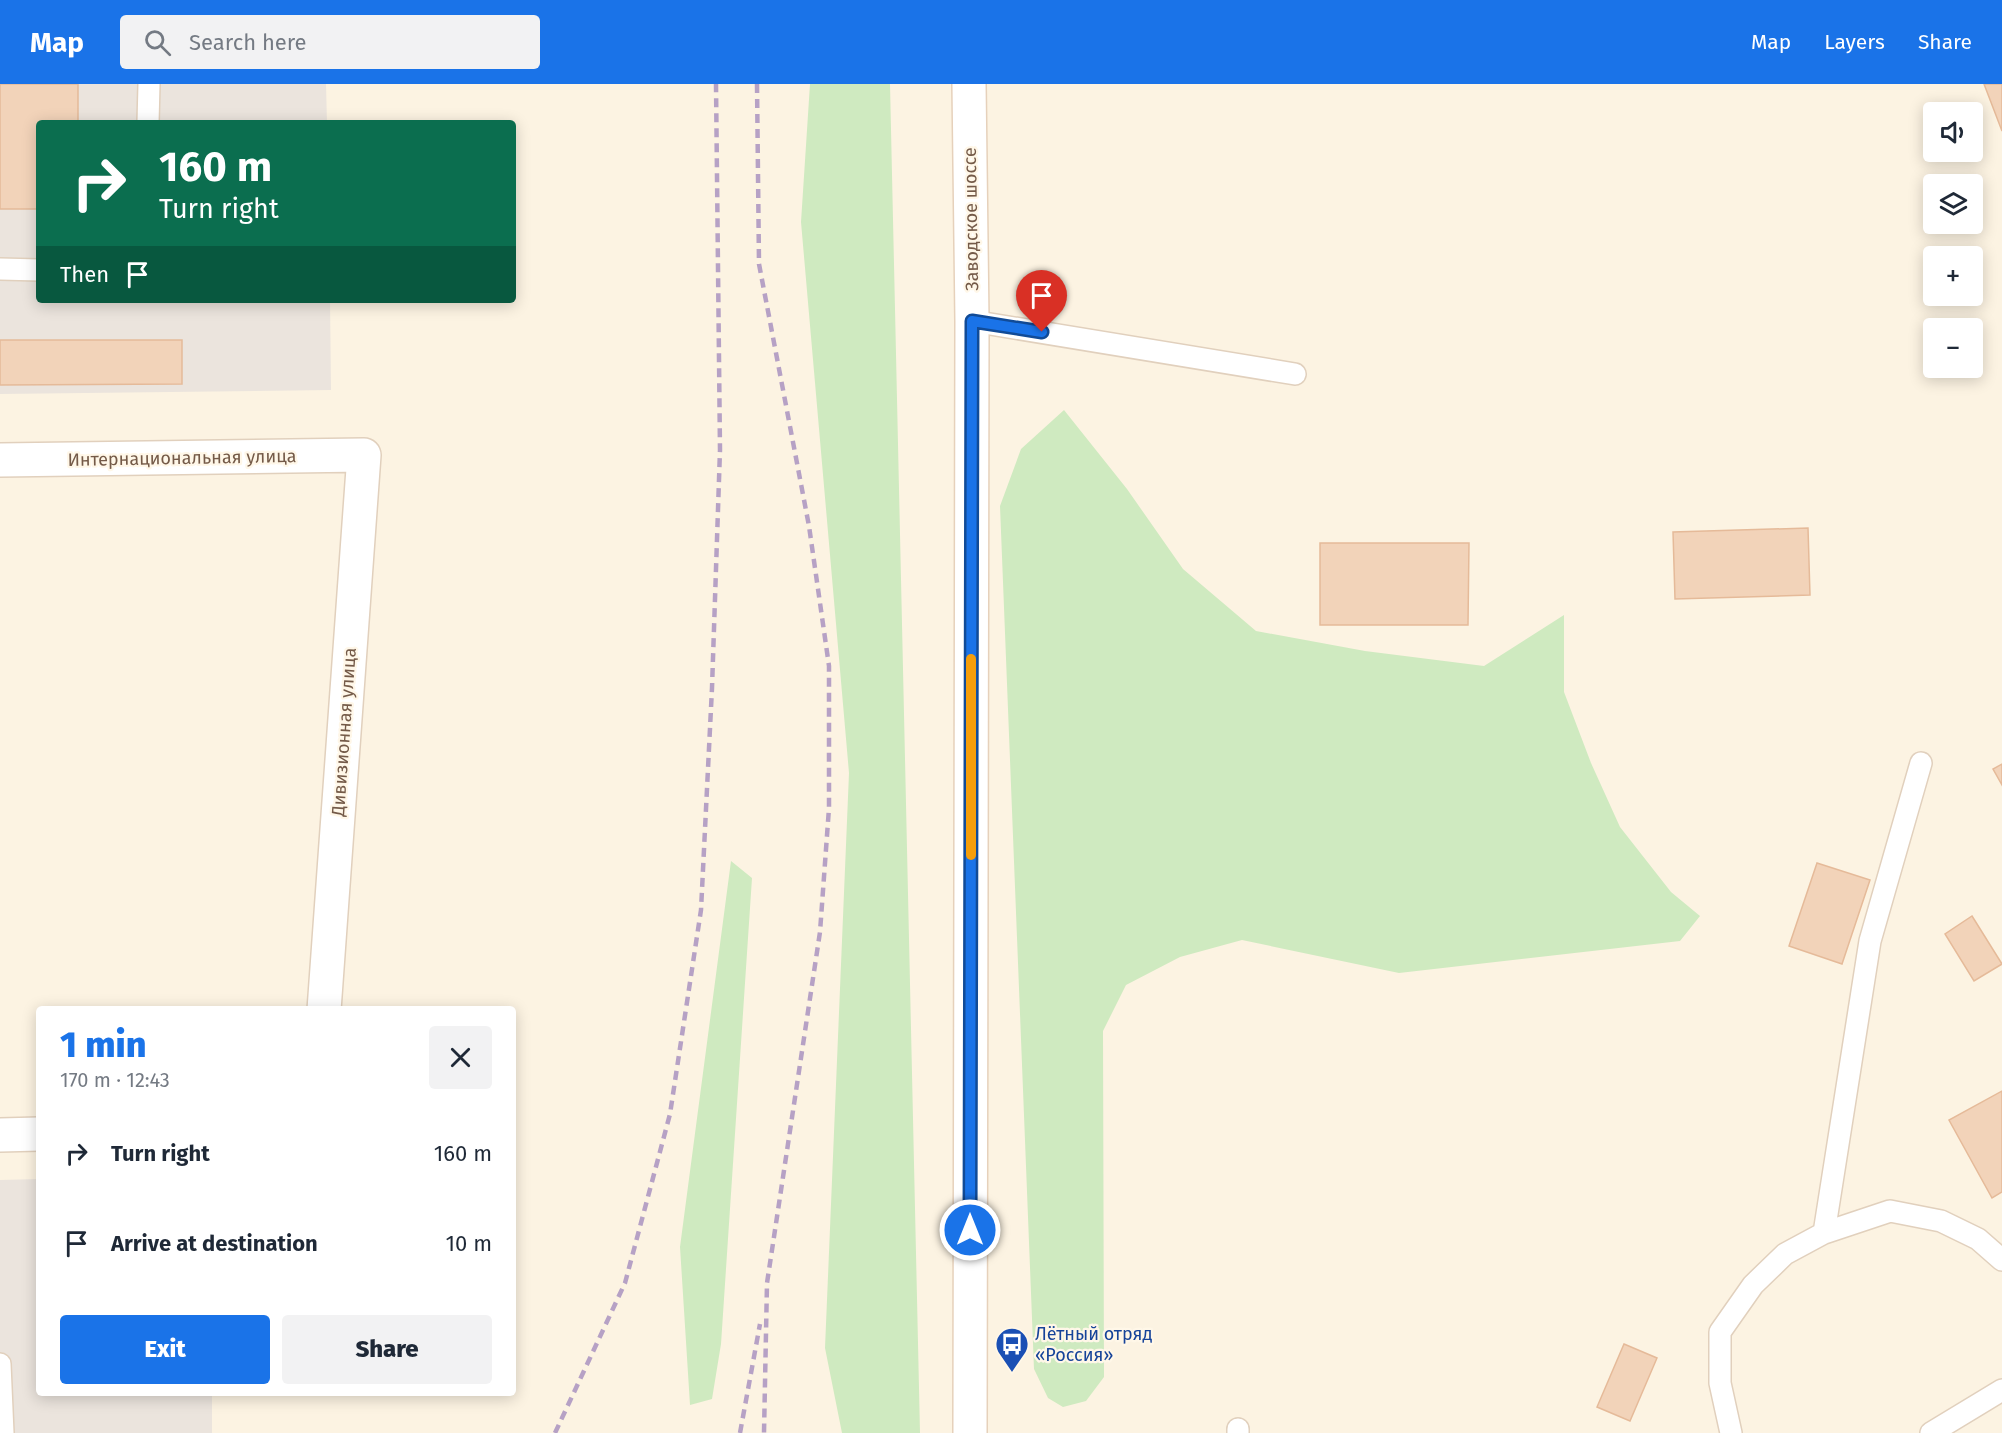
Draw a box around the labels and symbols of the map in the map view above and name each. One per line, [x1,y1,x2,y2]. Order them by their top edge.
street label: Заводское шоссе [959,147,983,291]
pin [1016,270,1067,332]
street label: Интернациональная улица [67,445,297,471]
street label: Дивизионная улица [327,647,361,818]
position arrow [938,1198,1002,1262]
place label: Лётный отряд «Россия» [1035,1323,1152,1366]
bus stop icon: Лётный отряд «Россия» [994,1326,1030,1373]

